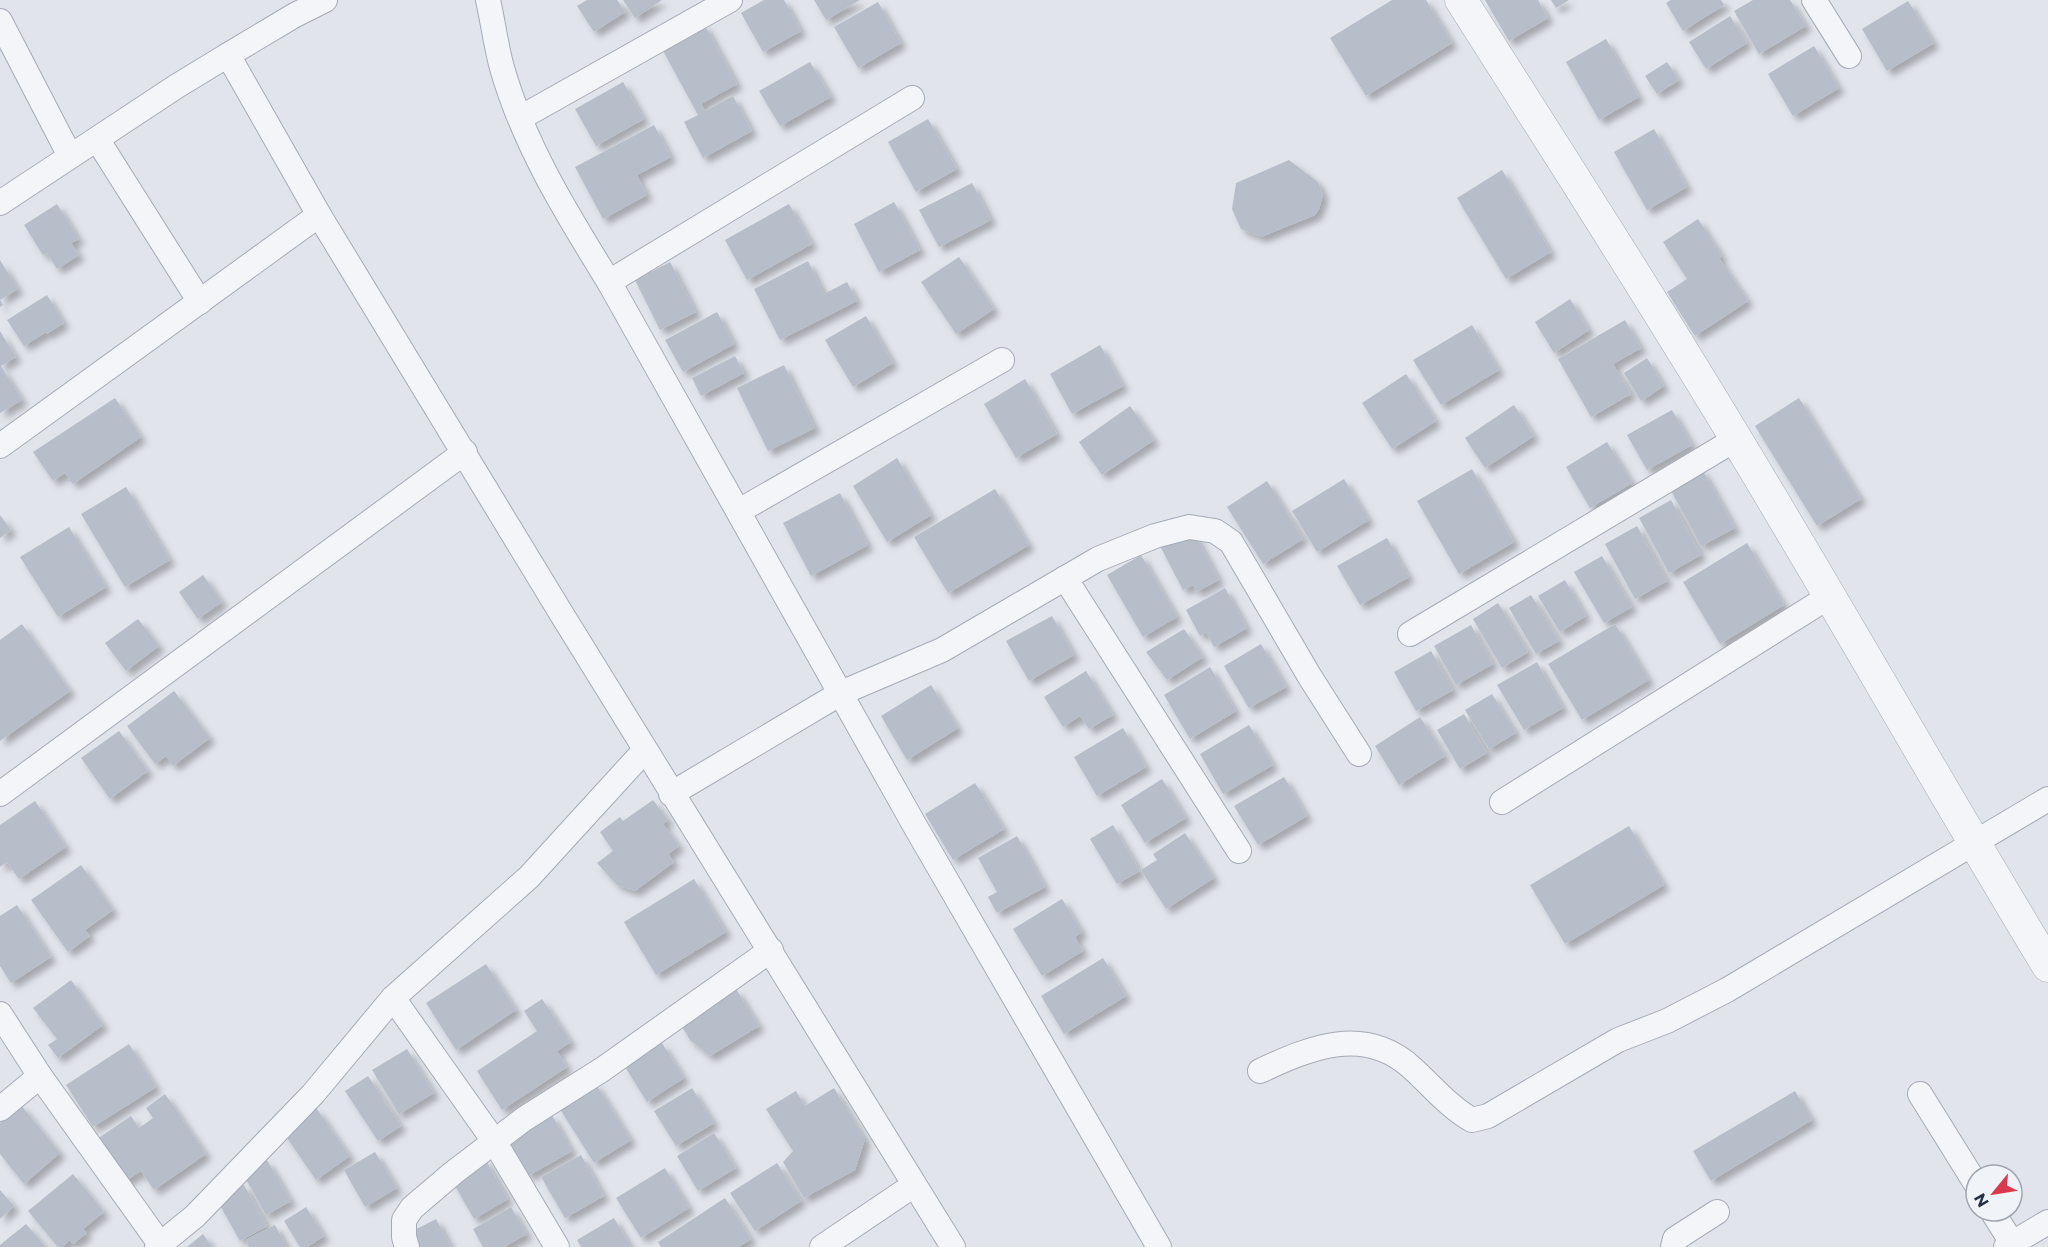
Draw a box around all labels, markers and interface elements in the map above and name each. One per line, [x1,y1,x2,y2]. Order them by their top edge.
north arrow [1964,1163,2024,1223]
text: N [1970,1190,1993,1211]

